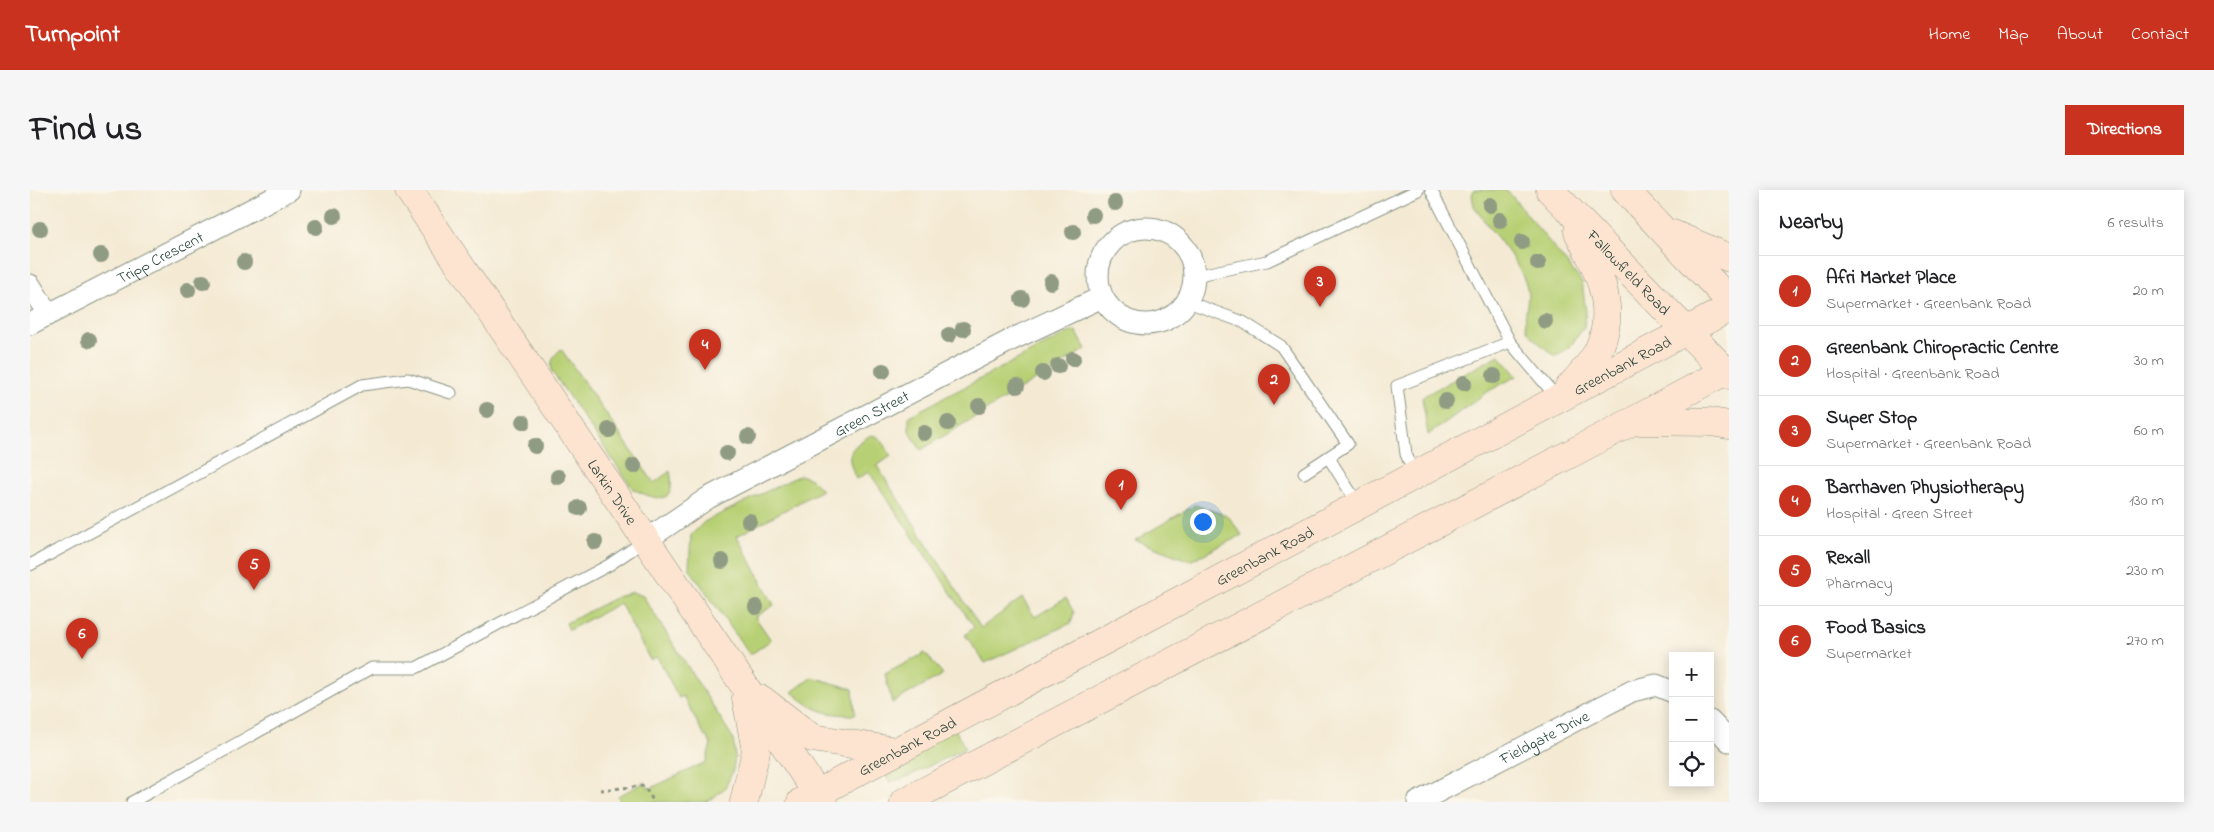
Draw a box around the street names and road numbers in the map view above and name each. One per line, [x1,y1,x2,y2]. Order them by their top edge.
street label: Fallowfield Road [1580,224,1675,322]
street label: Tripp Crescent [113,226,209,291]
street label: Greenbank Road [1570,331,1676,403]
street label: Green Street [830,385,914,444]
street label: Larkin Drive [580,455,643,531]
street label: Greenbank Road [1212,521,1319,593]
street label: Fieldgate Drive [1495,705,1595,772]
street label: Greenbank Road [855,711,961,783]

